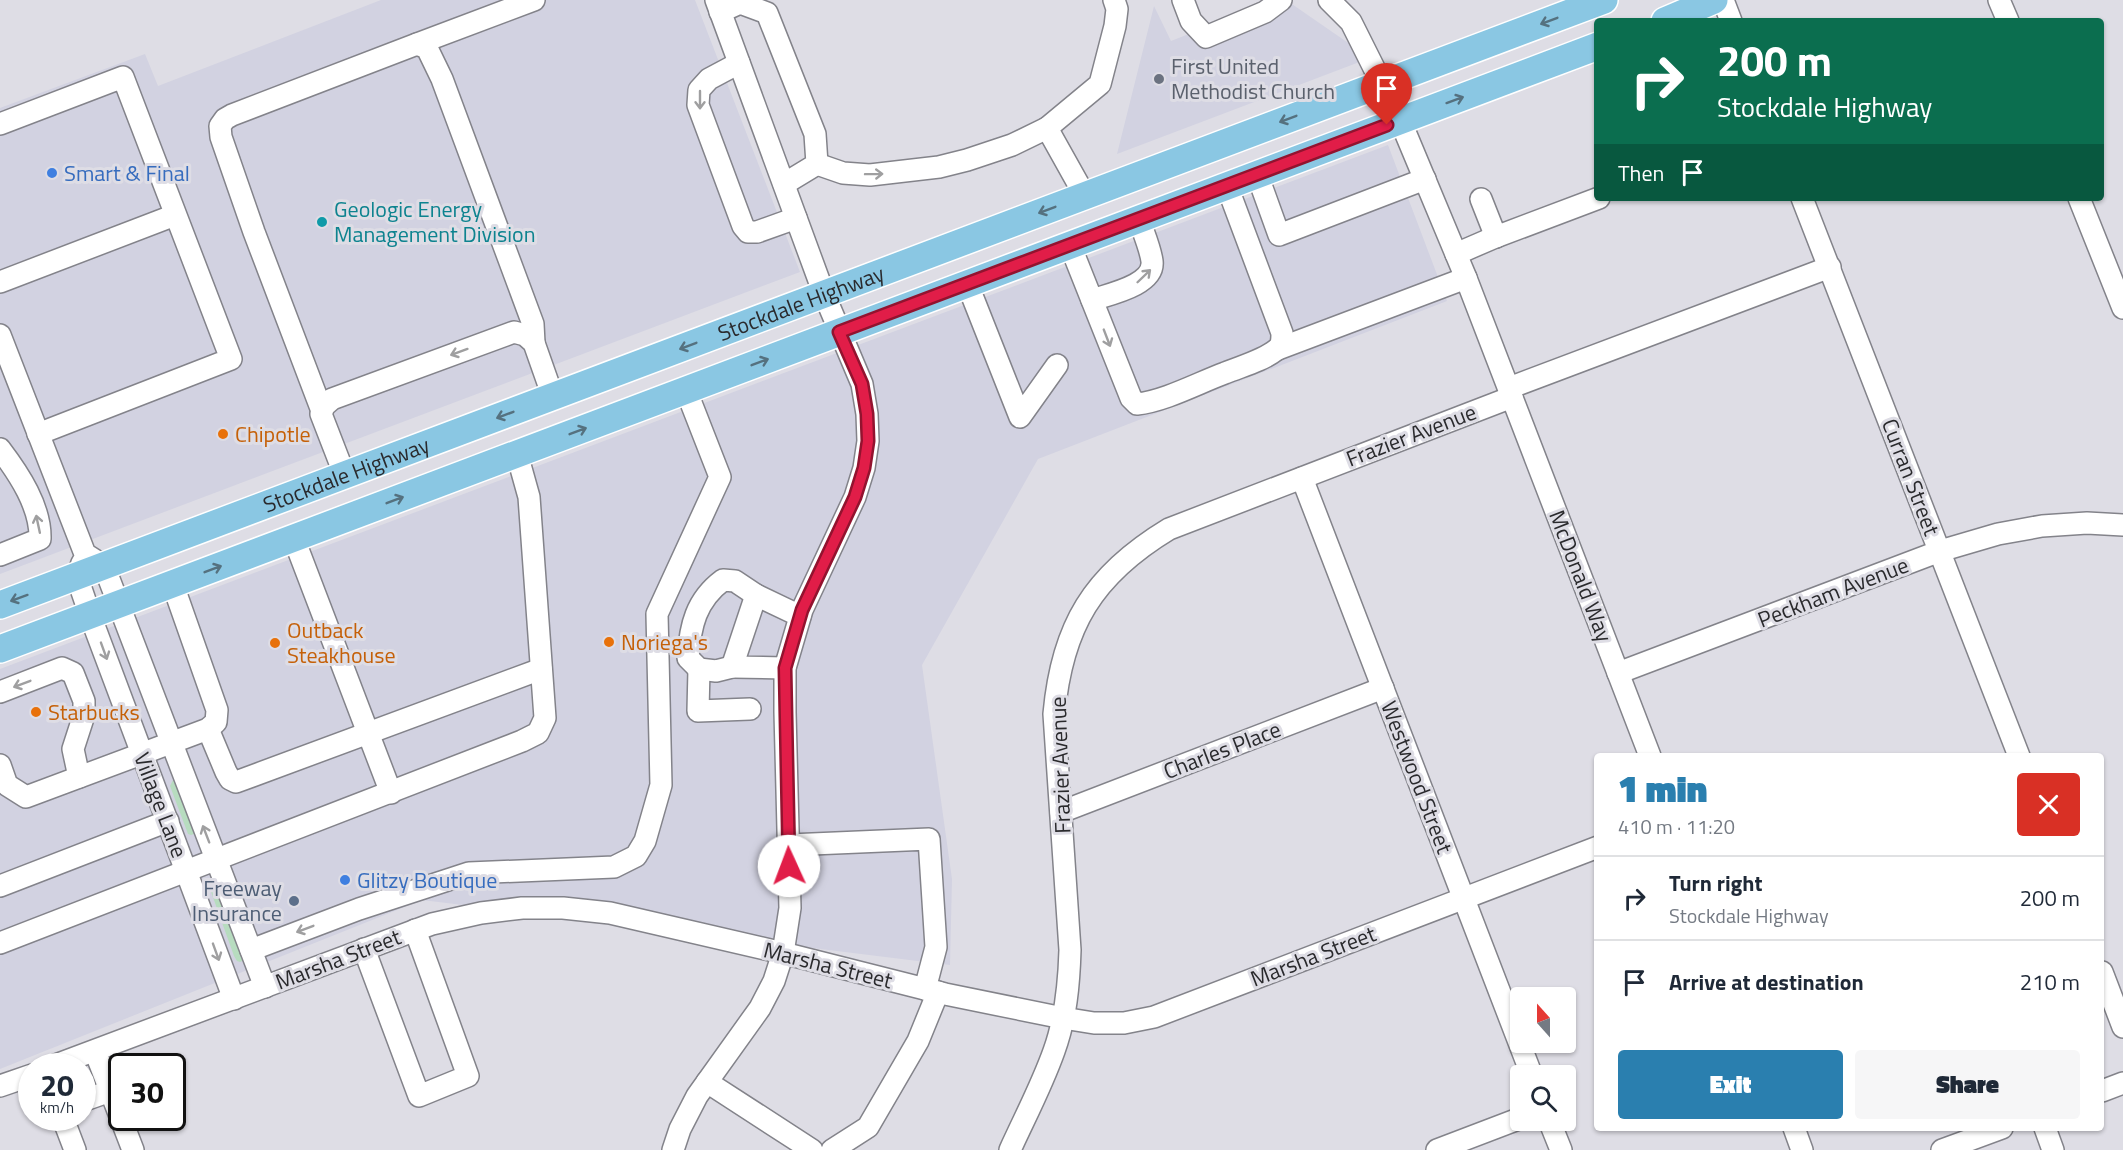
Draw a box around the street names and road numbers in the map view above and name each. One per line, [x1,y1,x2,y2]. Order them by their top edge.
street label: Stockdale Highway [713,256,889,350]
street label: Frazier Avenue [1341,395,1481,475]
street label: Curran Street [1873,413,1949,541]
street label: Stockdale Highway [258,427,435,521]
street label: McDonald Way [1540,505,1622,647]
street label: Peckham Avenue [1753,548,1913,636]
street label: Frazier Avenue [1041,696,1079,834]
street label: Westwood Street [1372,696,1462,859]
street label: Charles Place [1158,712,1286,788]
street label: Village Lane [125,747,197,863]
street label: Marsha Street [1245,916,1381,995]
street label: Marsha Street [270,919,406,998]
street label: Marsha Street [760,933,896,997]

